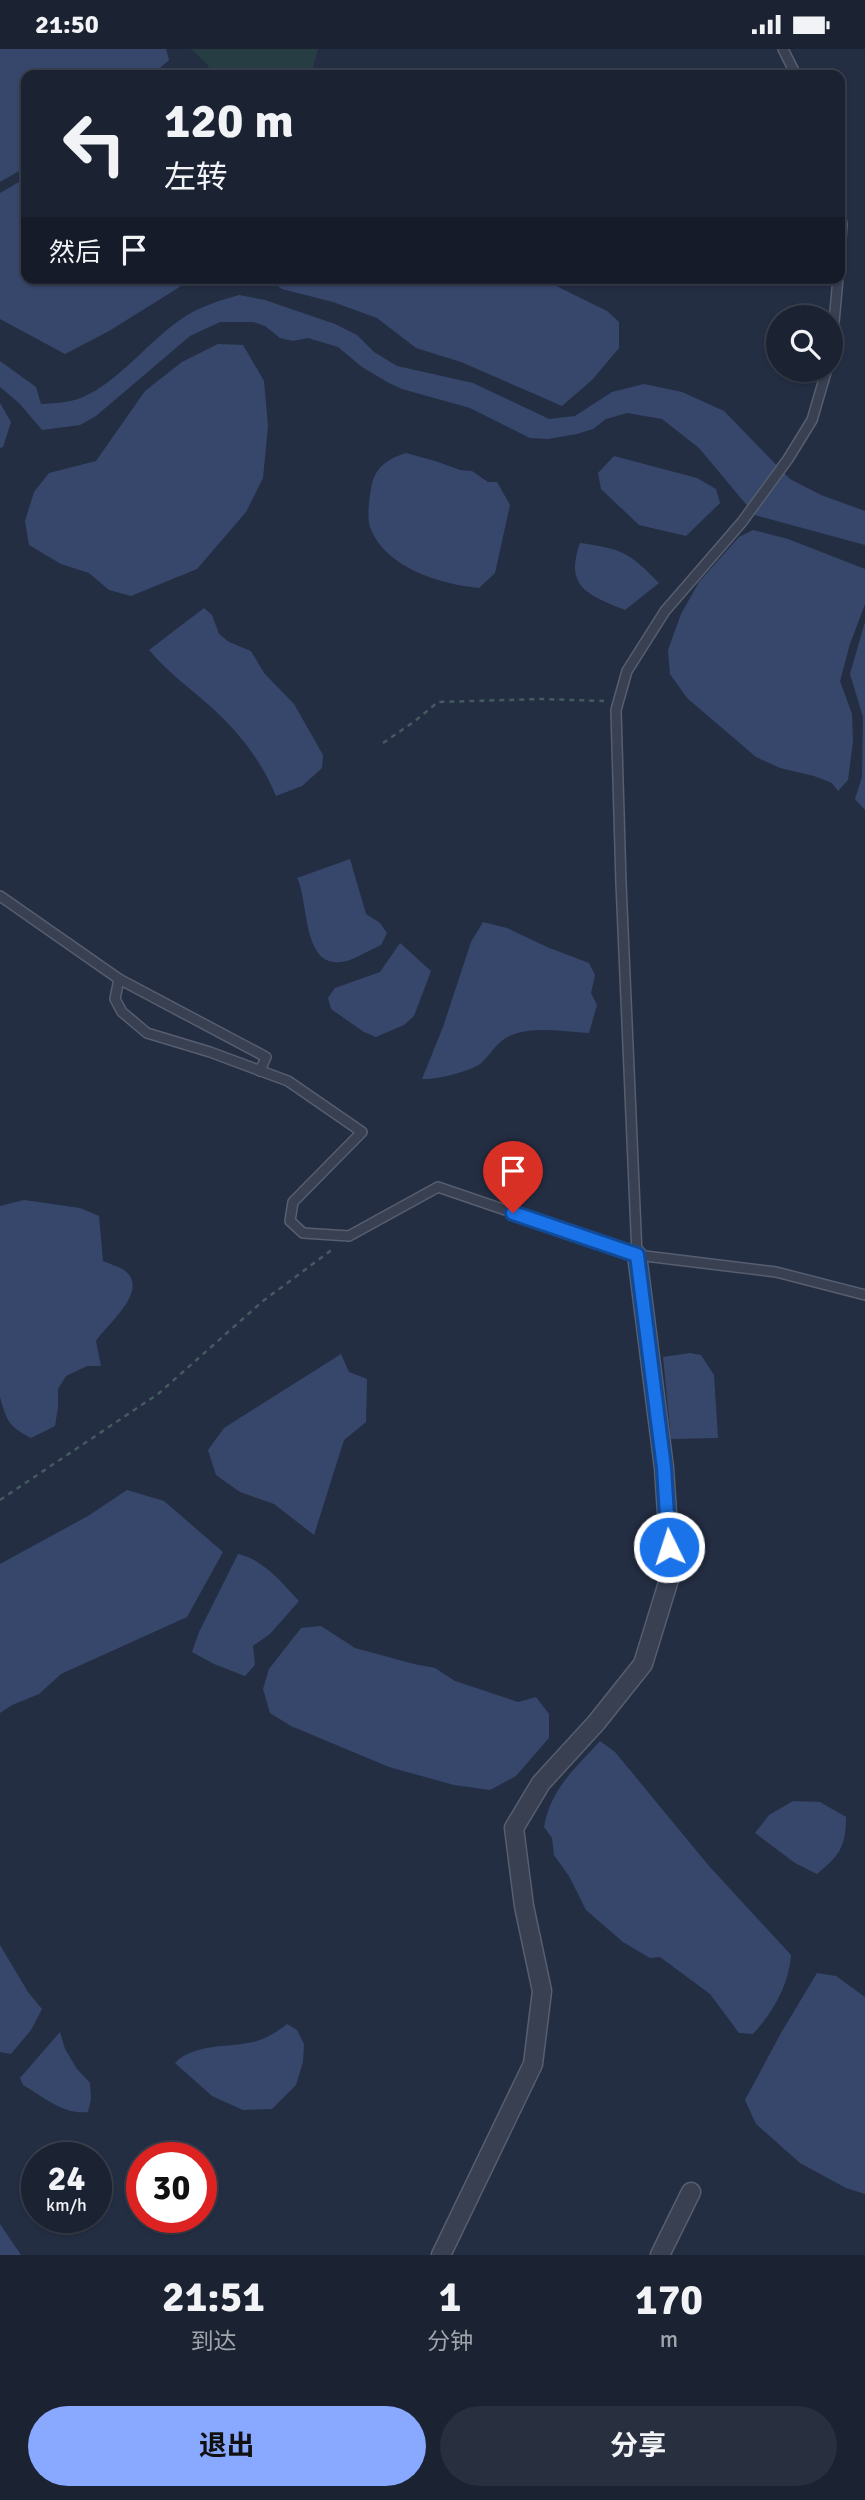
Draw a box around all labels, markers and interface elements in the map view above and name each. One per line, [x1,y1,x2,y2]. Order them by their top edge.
text: 21:50 [35,9,99,41]
text: 120 m [164,91,294,151]
icon: left [49,98,140,189]
text: 左转 [164,158,228,197]
icon: arrive [115,231,153,269]
text: 然后 [49,237,101,269]
map controls [766,305,843,382]
button: search [766,305,843,382]
pin [483,1141,543,1213]
icon: arrive [494,1152,532,1190]
position arrow [632,1510,706,1584]
speed limit sign: 30 [126,2142,217,2233]
text: 24 [48,2157,85,2200]
text: km/h [46,2194,87,2216]
text: 21:51 [162,2272,265,2323]
text: 1 [439,2272,461,2323]
text: 170 [635,2275,703,2326]
text: m [660,2325,678,2354]
text: 到达 [191,2327,237,2356]
text: 分钟 [427,2327,473,2356]
button: 退出 [28,2406,426,2486]
button: 分享 [440,2406,837,2486]

